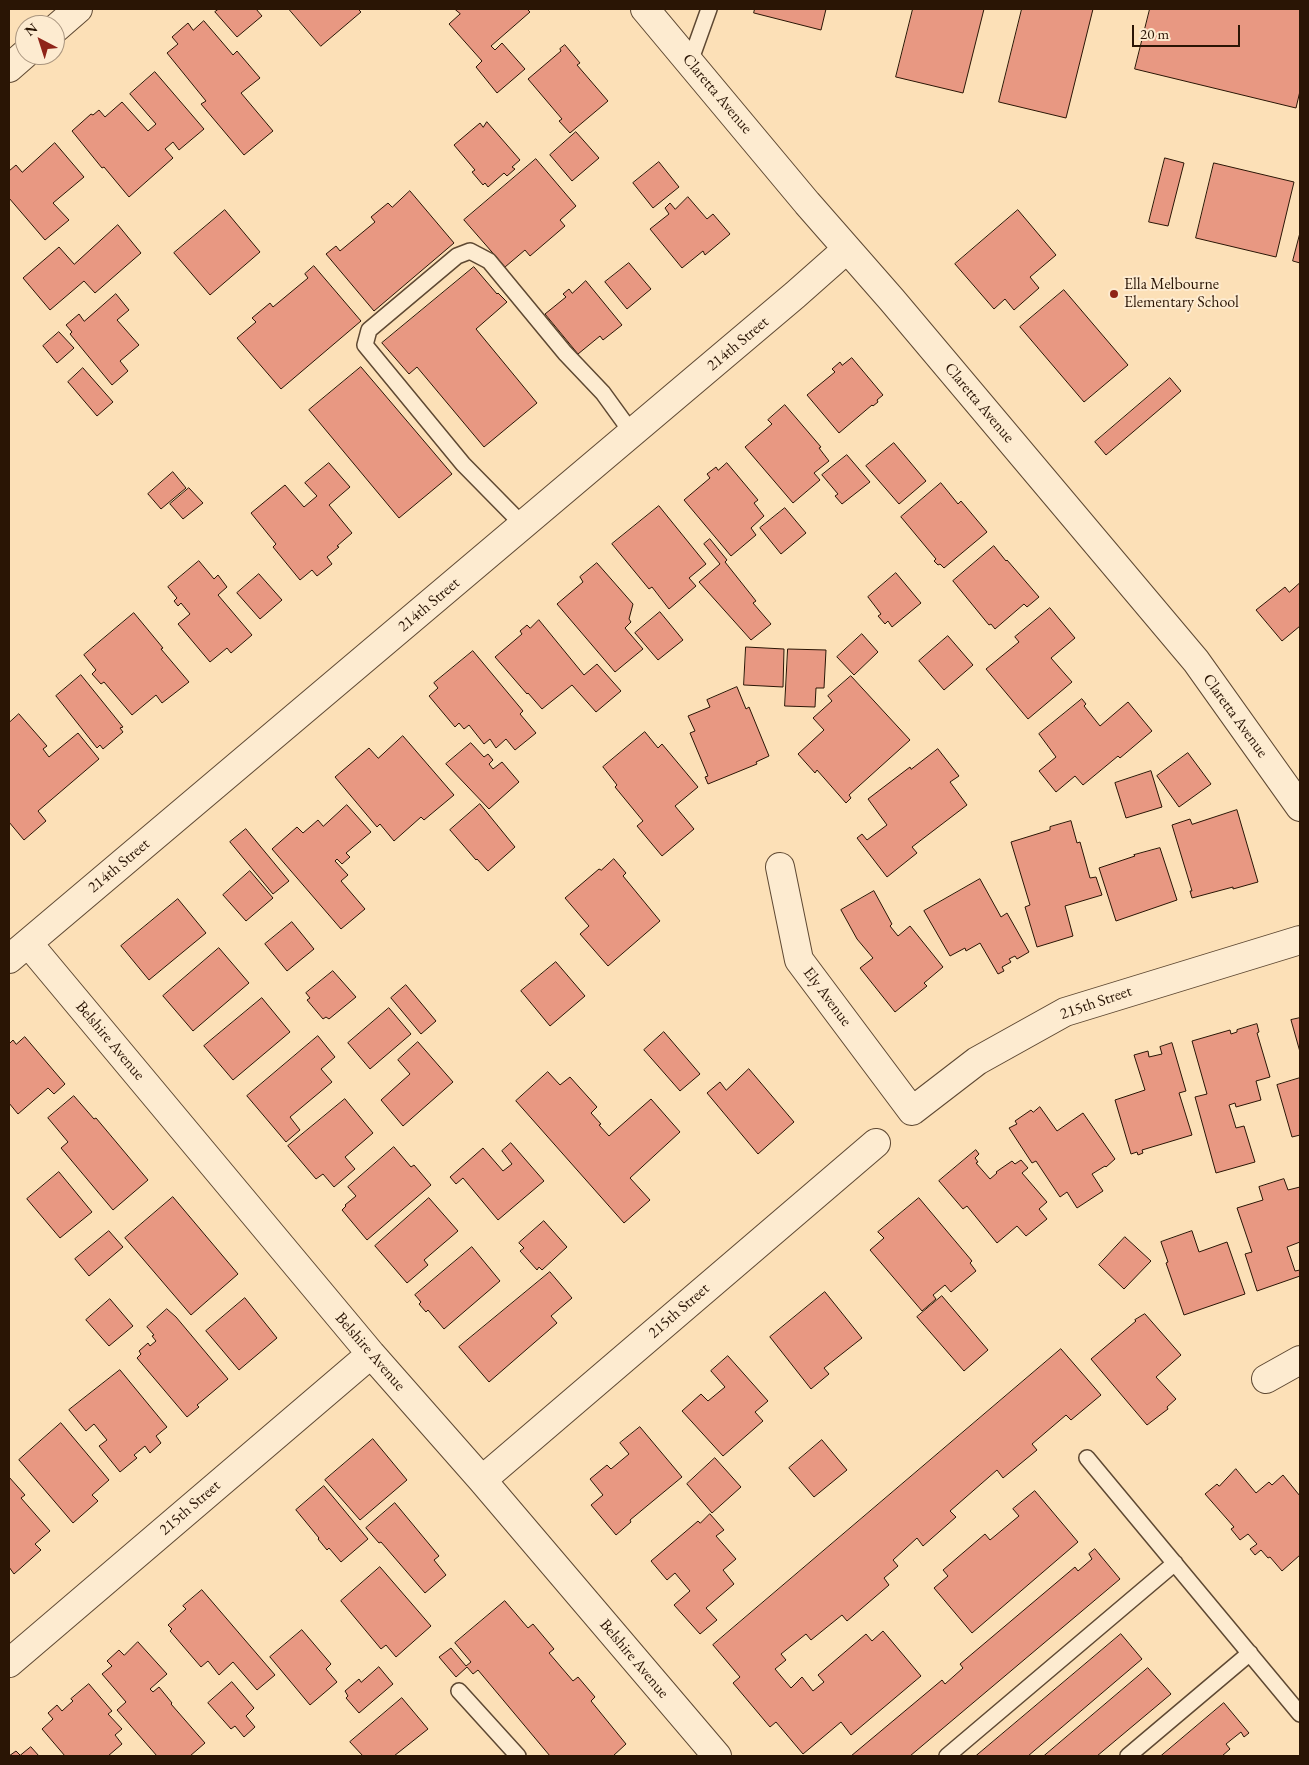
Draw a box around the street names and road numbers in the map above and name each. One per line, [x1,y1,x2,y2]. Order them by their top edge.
street label: Claretta Avenue [678,50,756,138]
street label: 214th Street [703,313,773,375]
street label: Claretta Avenue [940,359,1018,447]
street label: 214th Street [394,574,464,636]
street label: Claretta Avenue [1198,670,1272,762]
street label: 214th Street [84,835,154,897]
street label: Ely Avenue [799,964,855,1030]
street label: 215th Street [1058,982,1134,1024]
street label: Belshire Avenue [71,997,149,1085]
street label: 215th Street [645,1279,713,1343]
street label: Belshire Avenue [331,1309,409,1395]
street label: 215th Street [156,1476,224,1540]
street label: Belshire Avenue [595,1615,673,1703]

